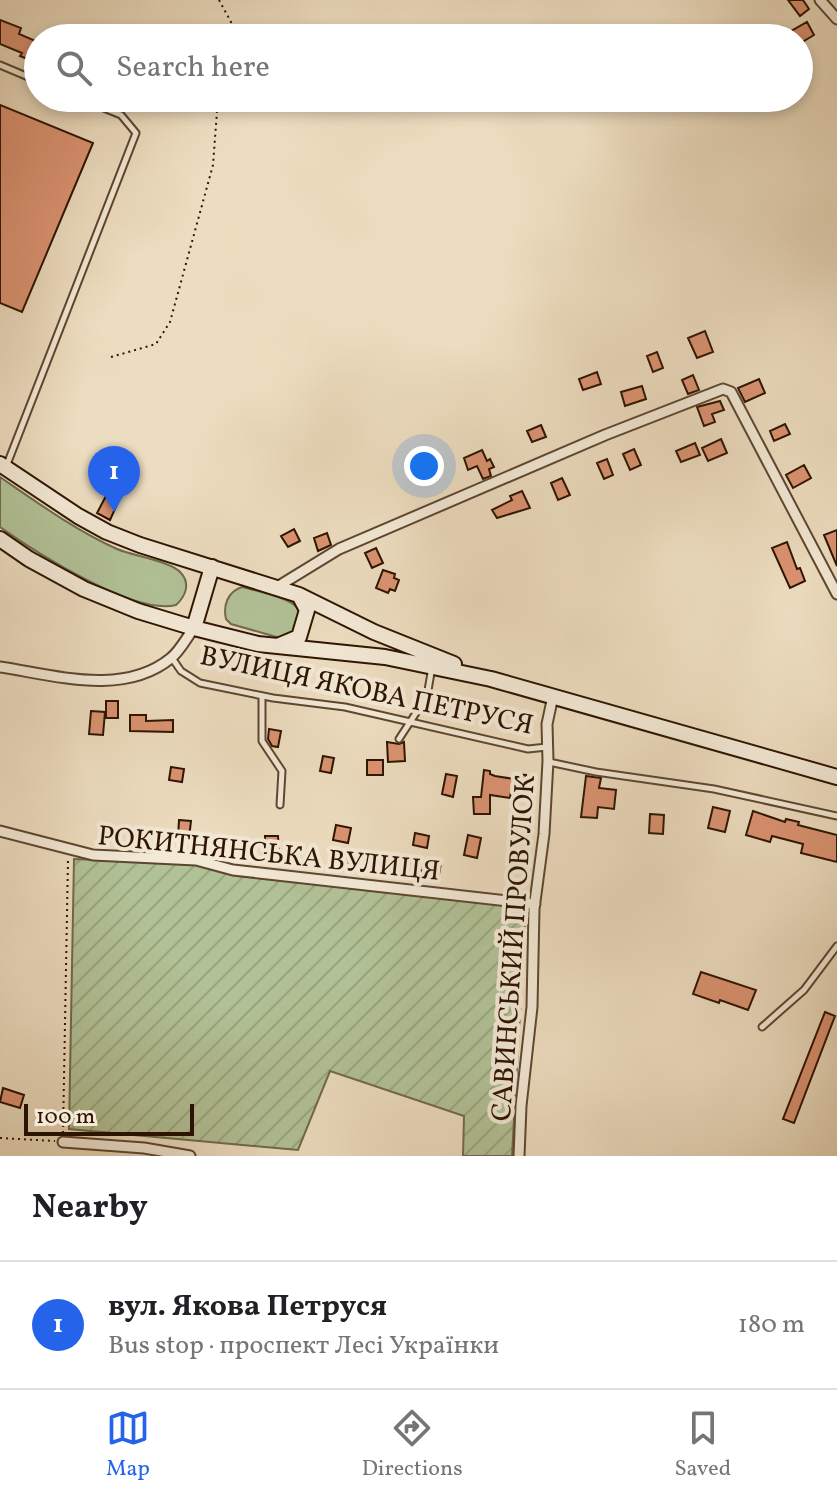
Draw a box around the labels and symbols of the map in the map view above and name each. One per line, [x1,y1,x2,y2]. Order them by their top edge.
pin: 1 [88,446,140,512]
your location [404,446,444,486]
street label: ВУЛИЦЯ ЯКОВА ПЕТРУСЯ [196,637,537,746]
street label: САВИНСЬКИЙ ПРОВУЛОК [483,774,546,1123]
street label: РОКИТНЯНСЬКА ВУЛИЦЯ [96,817,442,892]
scale bar [24,1100,194,1136]

